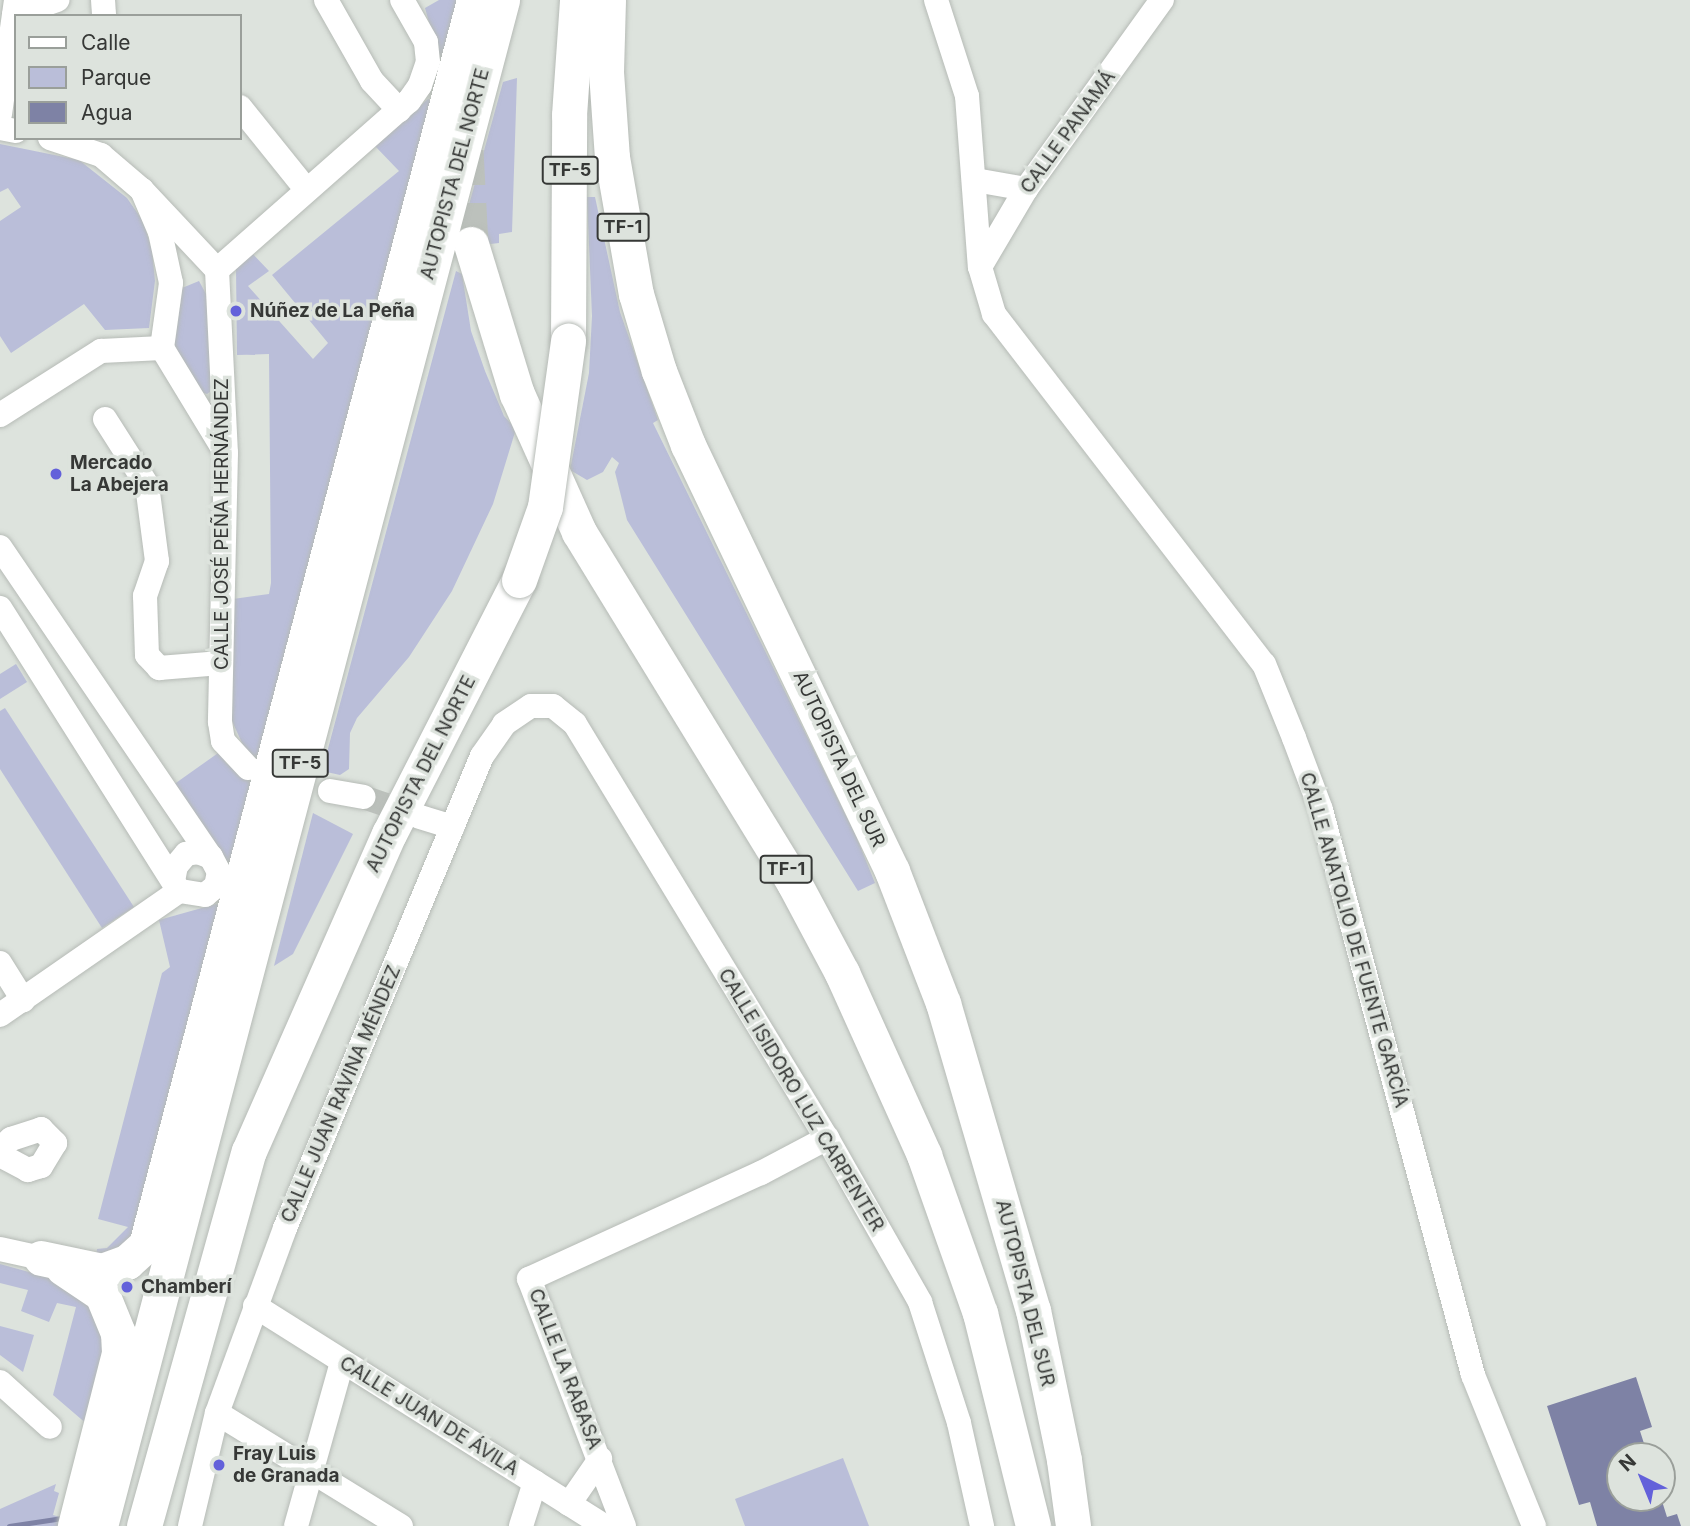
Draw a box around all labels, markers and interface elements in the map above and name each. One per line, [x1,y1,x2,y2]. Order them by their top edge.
legend [14,14,242,140]
text: Calle [81,30,131,55]
text: Parque [81,65,151,90]
street label: AUTOPISTA DEL NORTE [416,66,494,282]
street label: CALLE PANAMÁ [1016,66,1120,198]
text: Agua [81,100,133,125]
road number: TF-5 [540,155,600,184]
road number: TF-1 [595,212,651,242]
place label: Núñez de La Peña [250,300,415,322]
marker: Núñez de La Peña [228,303,244,319]
street label: CALLE JOSÉ PEÑA HERNÁNDEZ [211,378,233,670]
place label: Mercado La Abejera [70,452,169,496]
marker: Mercado La Abejera [48,466,64,482]
street label: AUTOPISTA DEL SUR [788,667,890,851]
street label: AUTOPISTA DEL NORTE [361,672,481,876]
road number: TF-5 [270,748,330,778]
street label: CALLE ANATOLIO DE FUENTE GARCÍA [1295,770,1413,1110]
road number: TF-1 [758,854,814,884]
street label: CALLE JUAN RAVINA MÉNDEZ [276,962,406,1226]
street label: CALLE ISIDORO LUZ CARPENTER [713,965,889,1235]
street label: AUTOPISTA DEL SUR [991,1197,1059,1389]
place label: Chamberí [141,1276,232,1298]
marker: Chamberí [119,1279,135,1295]
street label: CALLE LA RABASA [524,1285,606,1453]
street label: CALLE JUAN DE ÁVILA [335,1352,523,1480]
north arrow [1606,1442,1676,1512]
place label: Fray Luis de Granada [233,1443,339,1487]
text: N [1615,1449,1641,1476]
marker: Fray Luis de Granada [211,1457,227,1473]

